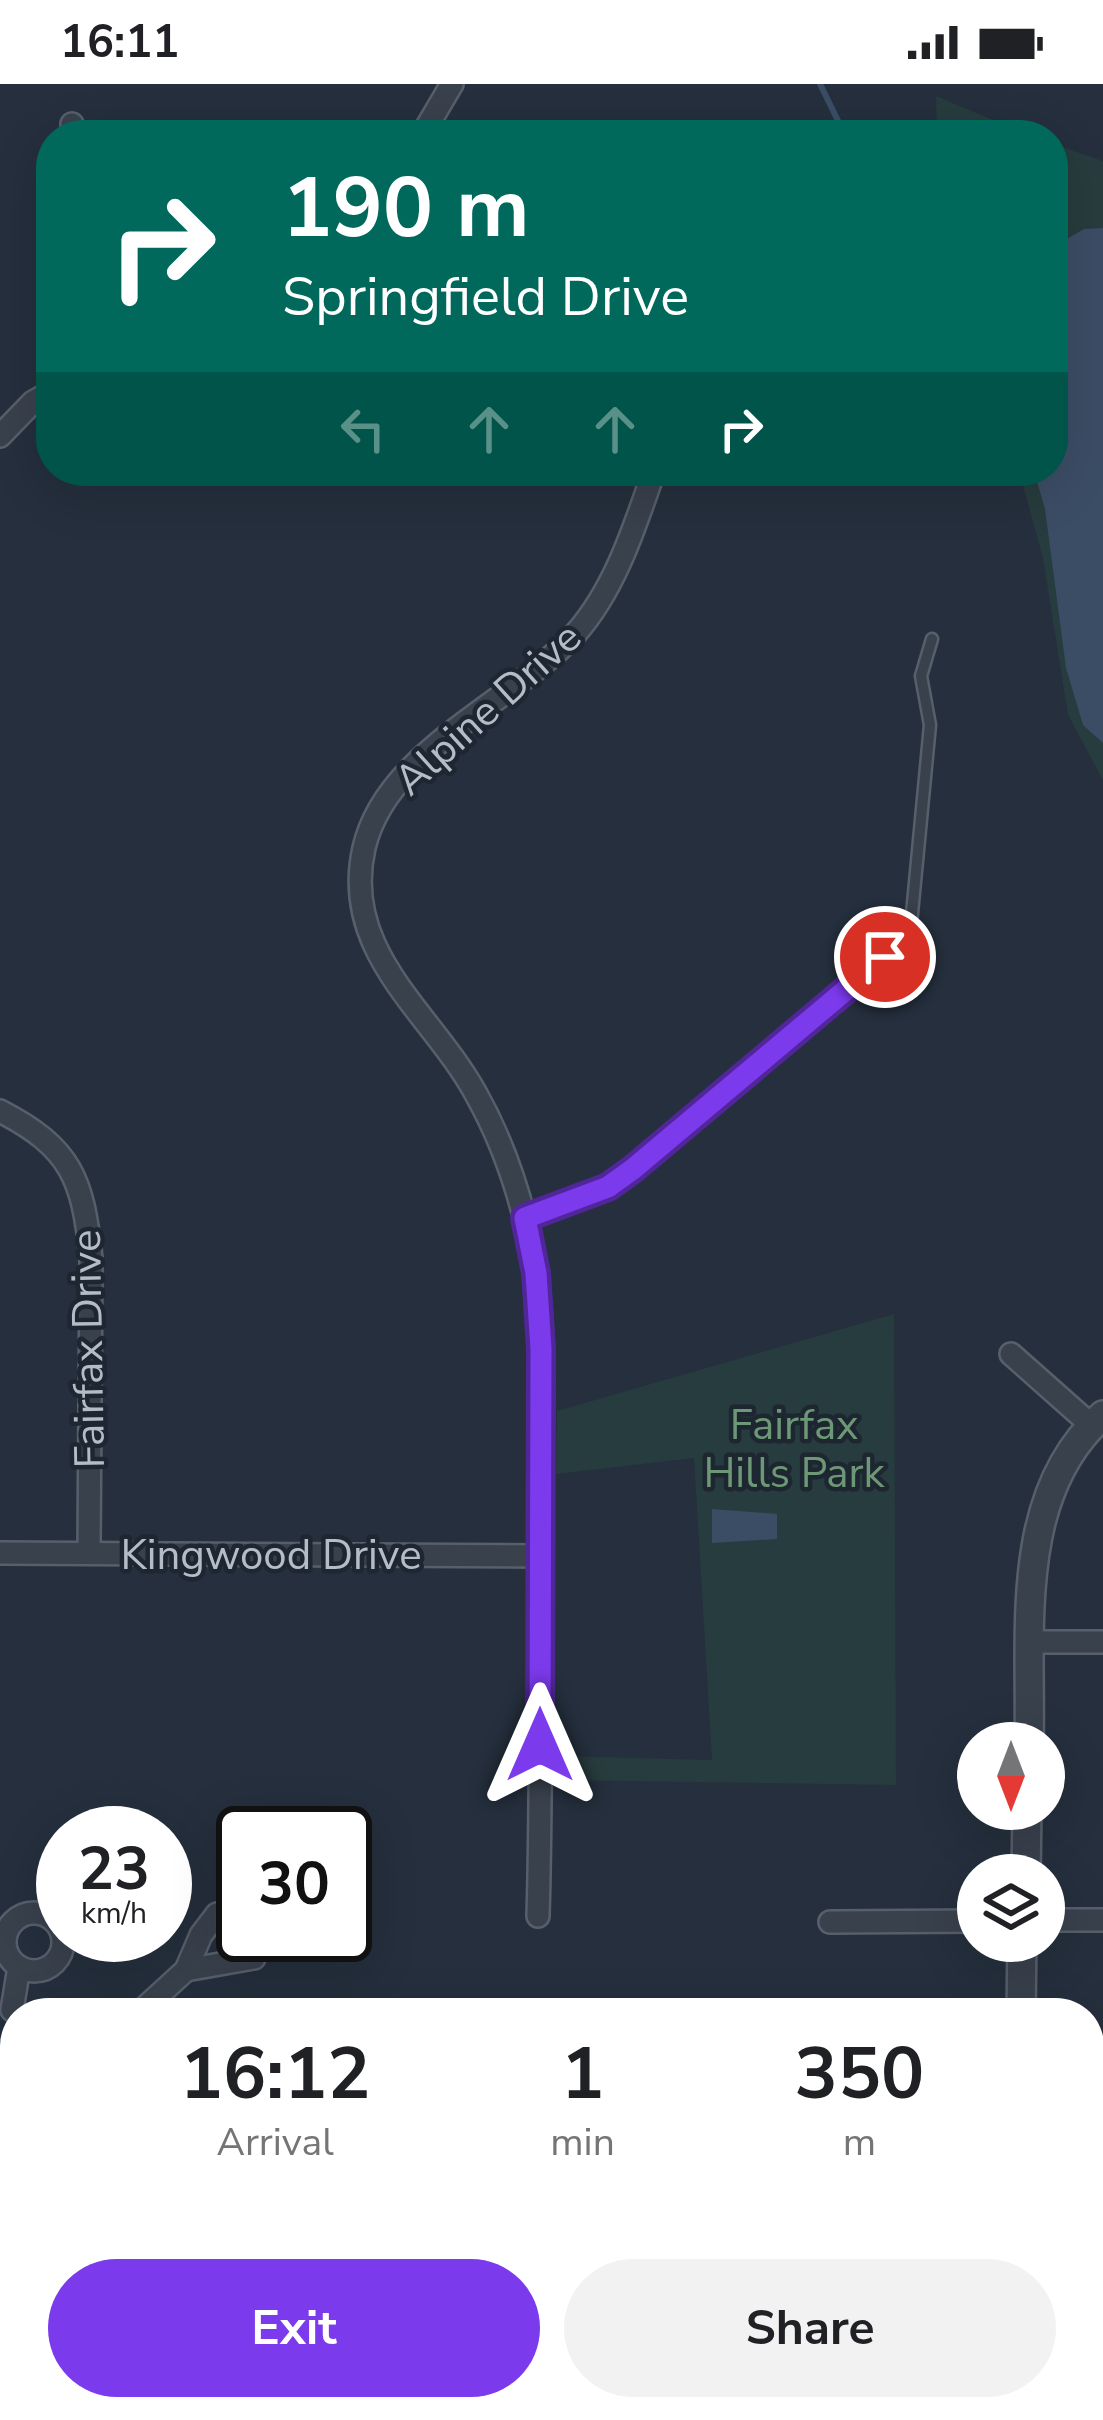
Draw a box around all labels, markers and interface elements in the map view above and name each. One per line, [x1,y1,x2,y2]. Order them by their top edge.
text: 16:11 [60,12,179,73]
text: 190 m [282,151,530,266]
icon: right [84,168,240,324]
text: Springfield Drive [282,260,689,334]
icon: left [330,396,396,462]
icon: ahead [456,396,522,462]
icon: ahead [582,396,648,462]
icon: right [708,396,774,462]
street label: Alpine Drive [382,610,594,809]
pin [834,906,936,1008]
icon: arrive [852,924,918,990]
street label: Fairfax Drive [58,1229,119,1469]
park label: Fairfax Hills Park [703,1397,886,1502]
street label: Kingwood Drive [120,1527,422,1584]
position arrow [477,1682,603,1808]
north arrow [957,1722,1065,1830]
map controls [957,1722,1065,1962]
speed limit sign: 30 [216,1806,372,1962]
text: 23 [78,1828,150,1910]
button: layers [957,1854,1065,1962]
text: km/h [81,1893,147,1934]
text: 16:12 [180,2025,370,2123]
text: 1 [561,2025,604,2123]
text: 350 [795,2025,924,2123]
text: Arrival [216,2116,334,2169]
text: min [550,2116,615,2169]
text: m [843,2116,876,2169]
button: Exit [48,2259,540,2397]
button: Share [564,2259,1056,2397]

